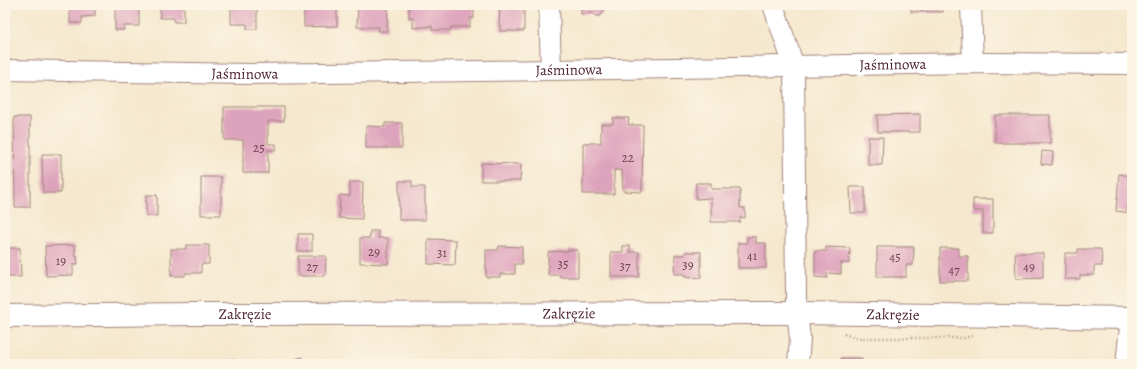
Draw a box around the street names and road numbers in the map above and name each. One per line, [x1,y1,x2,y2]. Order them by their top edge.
street label: Jaśminowa [859,54,927,75]
street label: Jaśminowa [535,59,603,80]
street label: Jaśminowa [211,63,279,84]
street label: Zakręzie [542,303,596,323]
street label: Zakręzie [218,304,272,324]
street label: Zakręzie [866,304,920,325]

